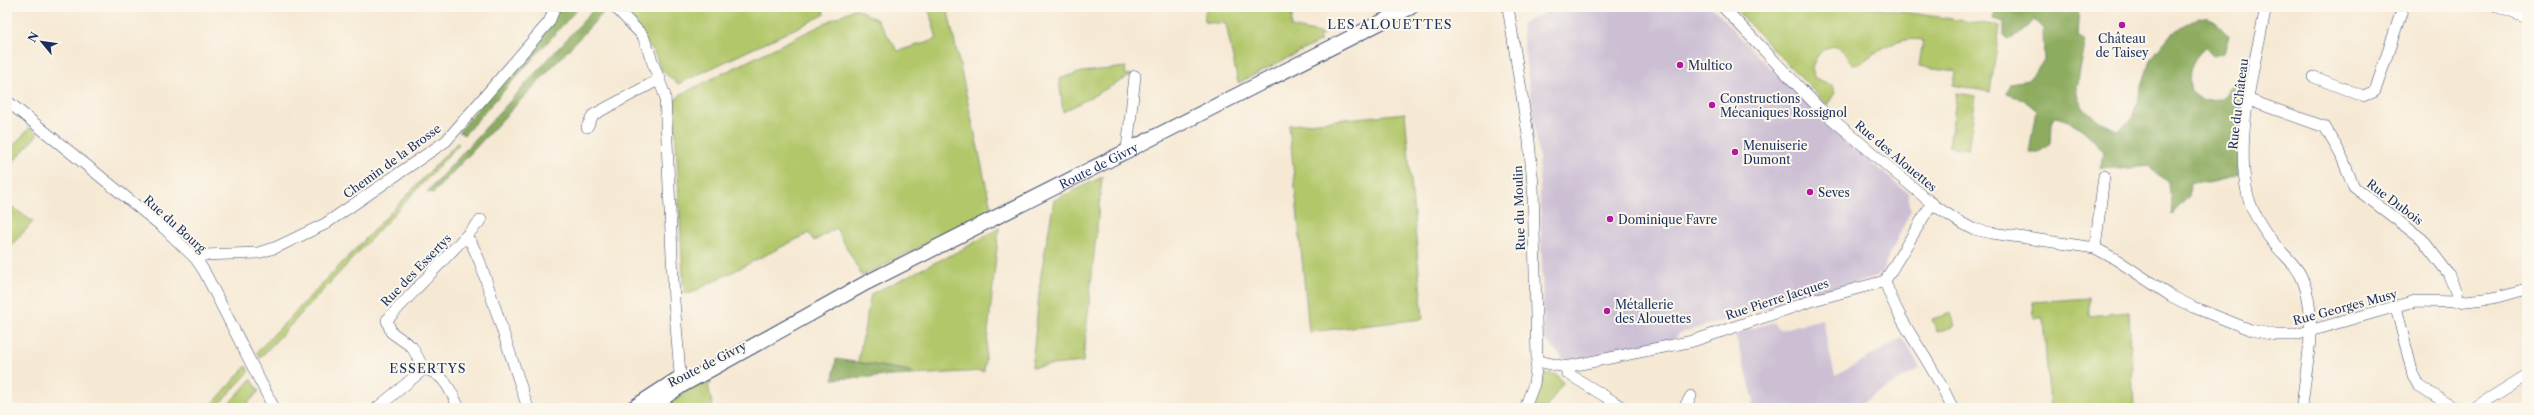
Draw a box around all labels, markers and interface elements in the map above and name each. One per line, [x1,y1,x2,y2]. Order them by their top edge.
district label: LES ALOUETTES [1327,16,1453,32]
marker: Château de Taisey [2117,20,2127,30]
north arrow [22,22,62,62]
text: N [25,29,42,45]
place label: Château de Taisey [2095,31,2149,60]
street label: Rue du Château [2225,57,2251,150]
place label: Multico [1688,58,1732,73]
marker: Multico [1675,60,1685,70]
place label: Constructions Mécaniques Rossignol [1720,91,1847,120]
marker: Constructions Mécaniques Rossignol [1707,100,1717,110]
street label: Rue des Alouettes [1852,117,1940,195]
street label: Chemin de la Brosse [340,120,444,201]
place label: Menuiserie Dumont [1743,138,1808,167]
street label: Route de Givry [1056,139,1141,192]
marker: Menuiserie Dumont [1730,147,1740,157]
street label: Rue du Moulin [1510,165,1528,251]
street label: Rue Dubois [2364,176,2426,228]
place label: Seves [1818,185,1850,200]
marker: Seves [1805,187,1815,197]
street label: Rue du Bourg [141,192,210,256]
place label: Dominique Favre [1618,212,1717,227]
marker: Dominique Favre [1605,214,1615,224]
street label: Rue des Essertys [378,231,454,309]
street label: Rue Pierre Jacques [1724,275,1830,323]
street label: Rue Georges Musy [2291,286,2399,328]
place label: Métallerie des Alouettes [1615,297,1691,326]
marker: Métallerie des Alouettes [1602,306,1612,316]
street label: Route de Givry [665,338,749,390]
district label: ESSERTYS [389,360,467,376]

